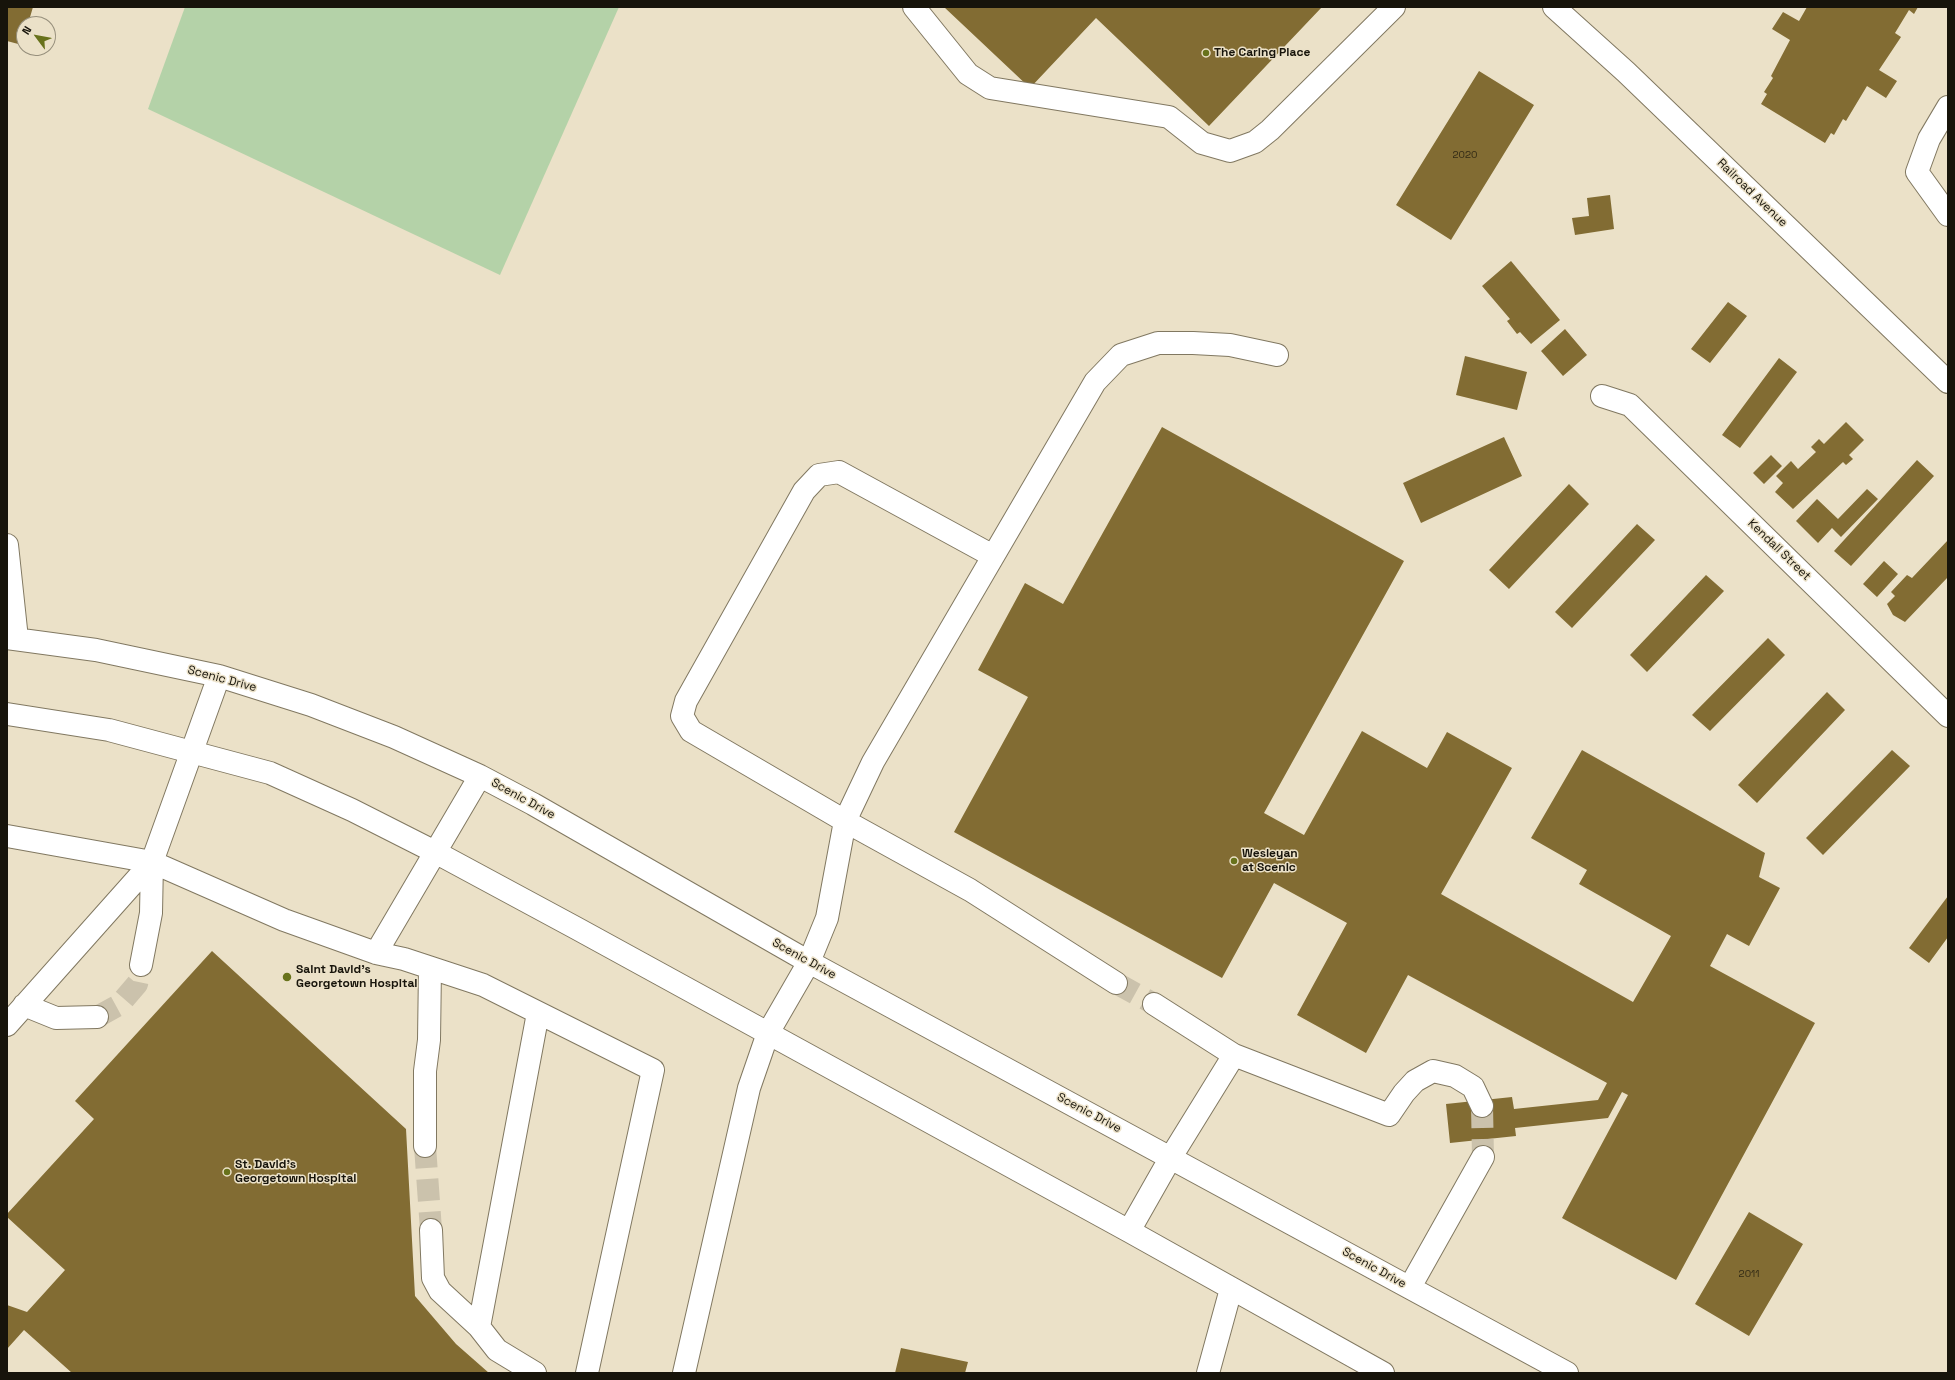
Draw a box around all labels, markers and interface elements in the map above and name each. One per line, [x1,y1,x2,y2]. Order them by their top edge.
north arrow [16,16,56,56]
text: N [19,23,35,37]
place label: The Caring Place [1214,46,1310,60]
marker: The Caring Place [1201,48,1211,58]
house number: 2020 [1453,149,1477,161]
street label: Railroad Avenue [1714,156,1790,230]
street label: Kendall Street [1745,516,1813,584]
street label: Scenic Drive [186,663,258,695]
street label: Scenic Drive [488,776,558,822]
place label: Wesleyan at Scenic [1242,847,1298,875]
marker: Wesleyan at Scenic [1229,856,1239,866]
street label: Scenic Drive [769,936,839,982]
place label: Saint David's Georgetown Hospital [296,963,418,991]
marker: Saint David's Georgetown Hospital [281,971,293,983]
street label: Scenic Drive [1054,1090,1124,1136]
place label: St. David's Georgetown Hospital [235,1158,357,1186]
marker: St. David's Georgetown Hospital [222,1167,232,1177]
street label: Scenic Drive [1339,1245,1409,1291]
house number: 2011 [1739,1268,1759,1280]

